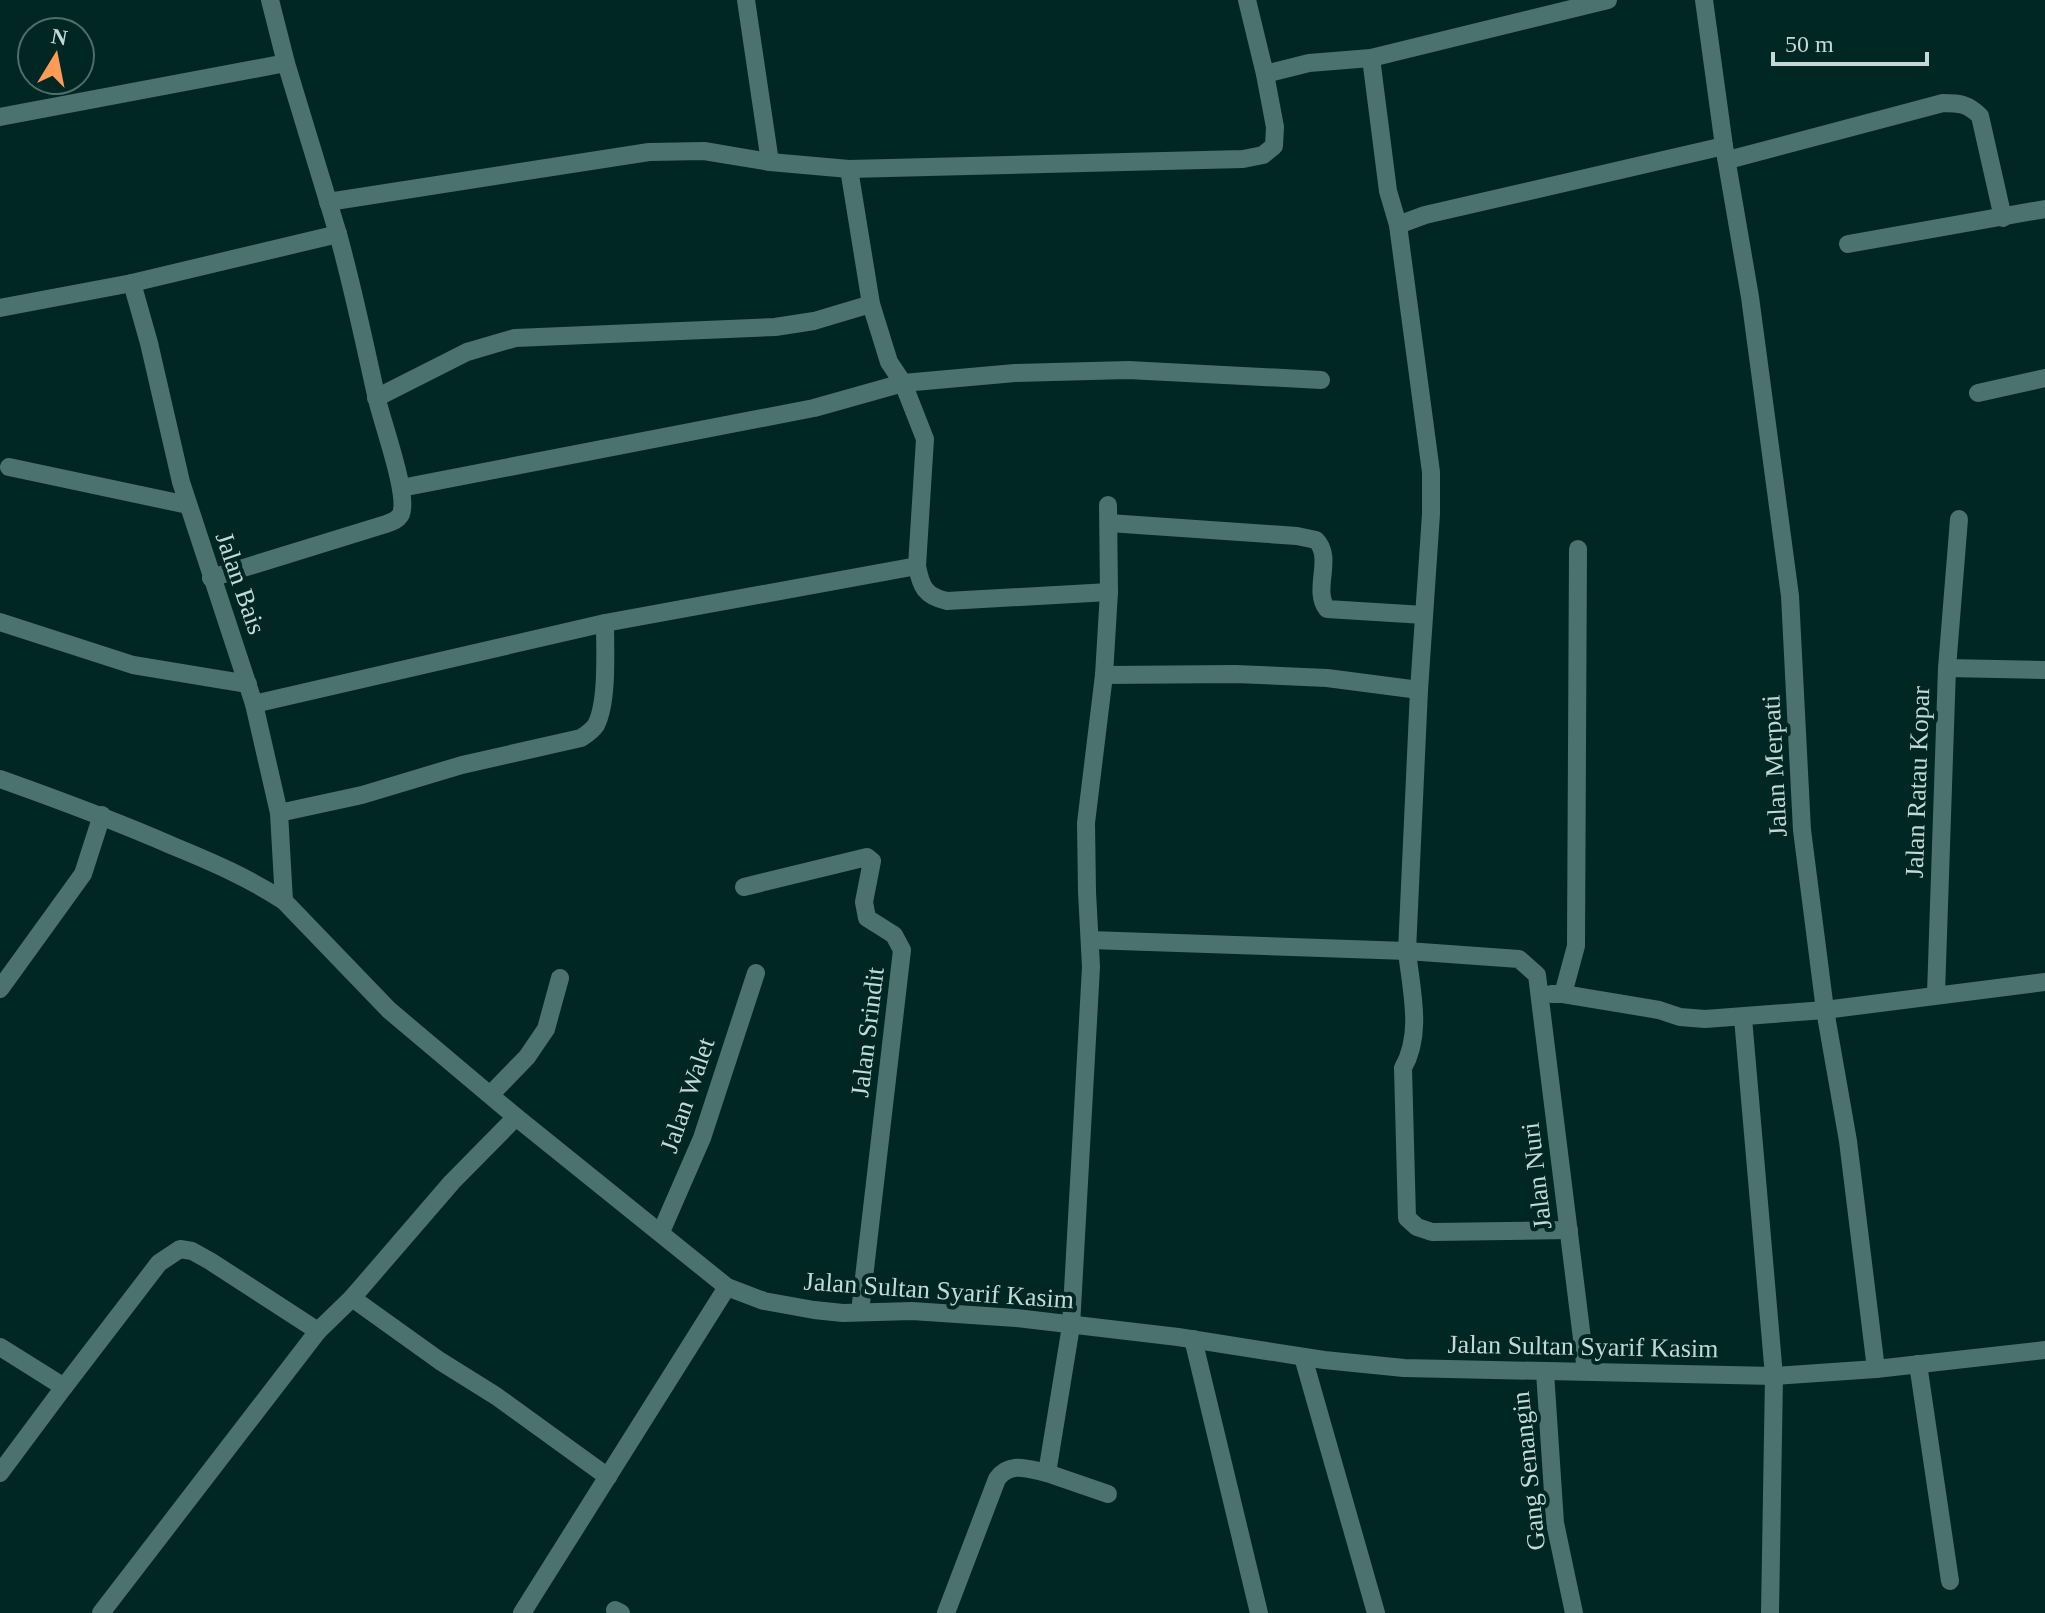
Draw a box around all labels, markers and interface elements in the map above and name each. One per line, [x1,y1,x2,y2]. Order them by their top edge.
north arrow [16,16,96,96]
scale bar [1773,16,1927,66]
text: N [49,23,69,51]
text: 50 m [1785,31,1834,57]
street label: Jalan Bais [210,528,272,638]
street label: Jalan Ratau Kopar [1900,685,1935,878]
street label: Jalan Merpati [1756,694,1793,838]
street label: Jalan Srindit [845,965,890,1099]
street label: Jalan Walet [654,1033,721,1156]
street label: Jalan Nuri [1516,1121,1557,1231]
street label: Jalan Sultan Syarif Kasim [803,1267,1075,1314]
street label: Jalan Sultan Syarif Kasim [1447,1330,1719,1363]
street label: Gang Senangin [1506,1390,1551,1552]

